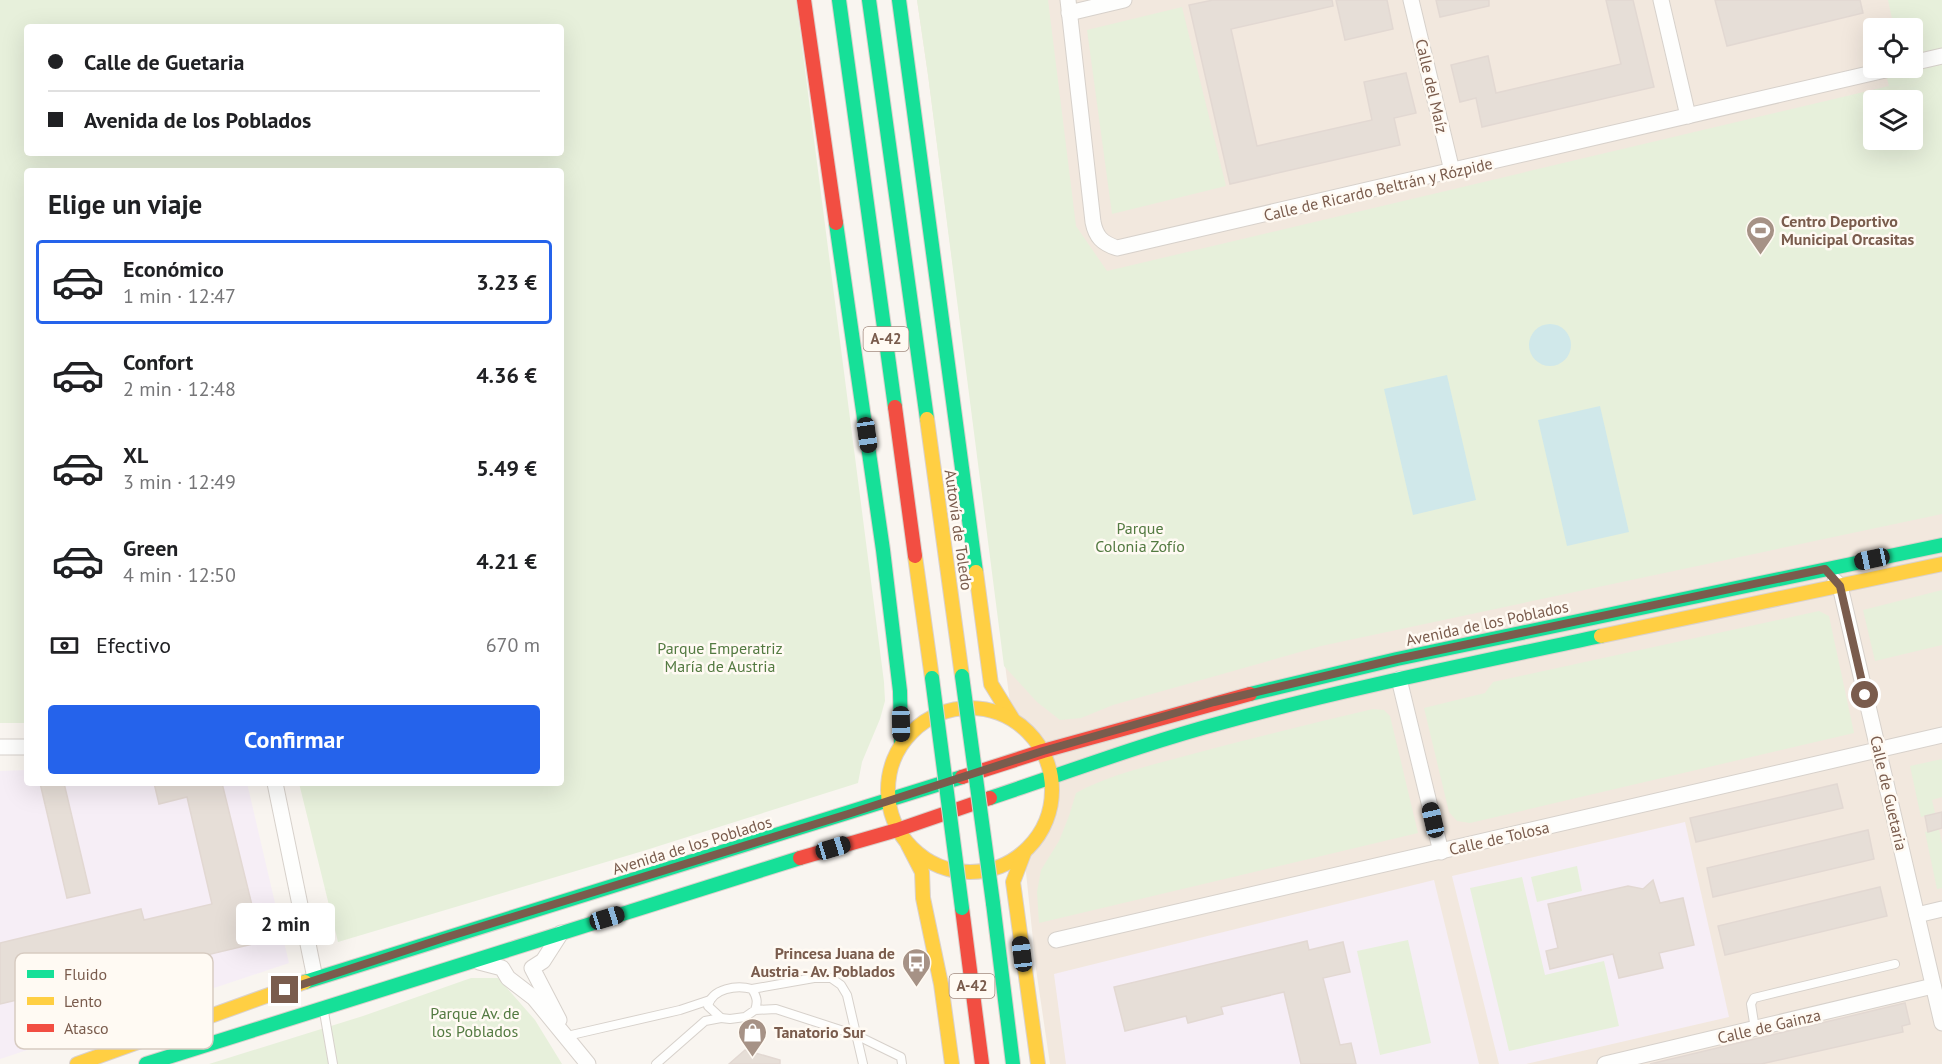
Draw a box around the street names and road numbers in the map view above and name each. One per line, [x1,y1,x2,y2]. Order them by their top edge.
street label: Calle del Maíz [1411,37,1453,135]
street label: Calle de Ricardo Beltrán y Rózpide [1262,153,1494,225]
road number: A-42 [864,327,908,351]
street label: Autovía de Toledo [941,468,977,592]
street label: Avenida de los Poblados [1404,596,1570,650]
street label: Calle de Guetaria [1866,734,1912,852]
street label: Avenida de los Poblados [610,811,774,879]
street label: Calle de Tolosa [1447,817,1551,859]
road number: A-42 [950,974,994,998]
street label: Calle de Gainza [1715,1004,1823,1048]

